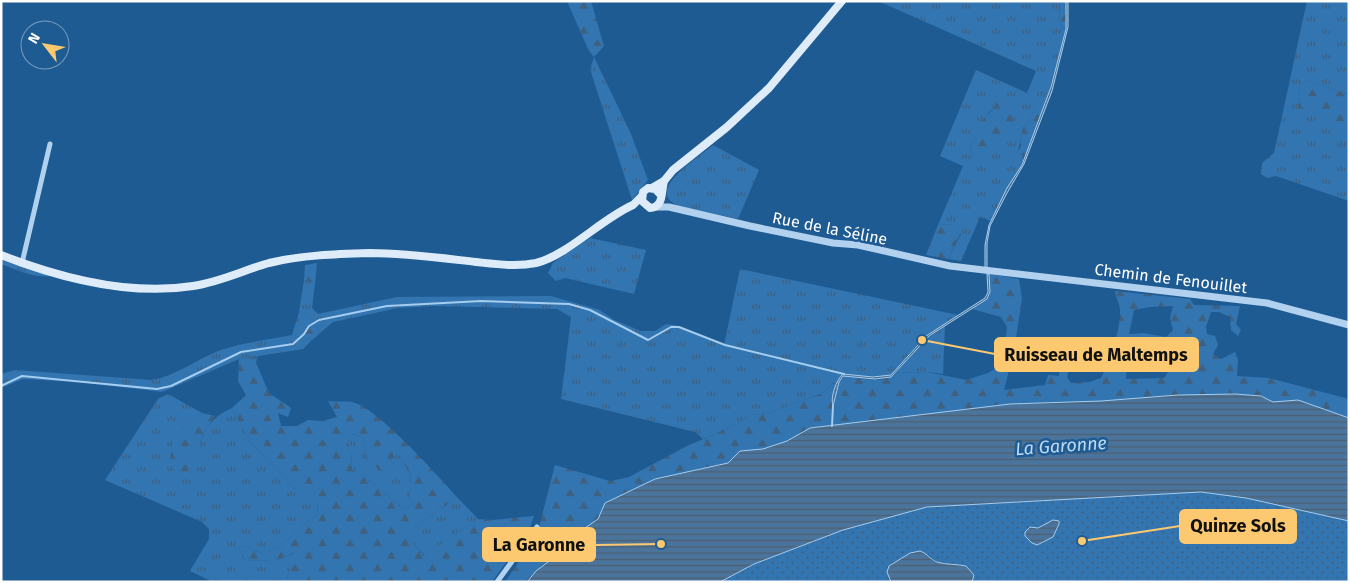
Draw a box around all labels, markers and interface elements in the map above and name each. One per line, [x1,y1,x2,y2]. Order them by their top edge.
north arrow [20,20,70,70]
text: N [25,30,44,47]
street label: Rue de la Séline [771,208,889,249]
street label: Chemin de Fenouillet [1094,260,1249,297]
callout: Ruisseau de Maltemps [995,338,1198,371]
text: Ruisseau de Maltemps [1004,344,1188,366]
water label: La Garonne [1014,432,1108,460]
callout: Quinze Sols [1180,510,1296,543]
text: Quinze Sols [1190,515,1286,537]
callout: La Garonne [483,528,595,561]
text: La Garonne [493,534,585,556]

